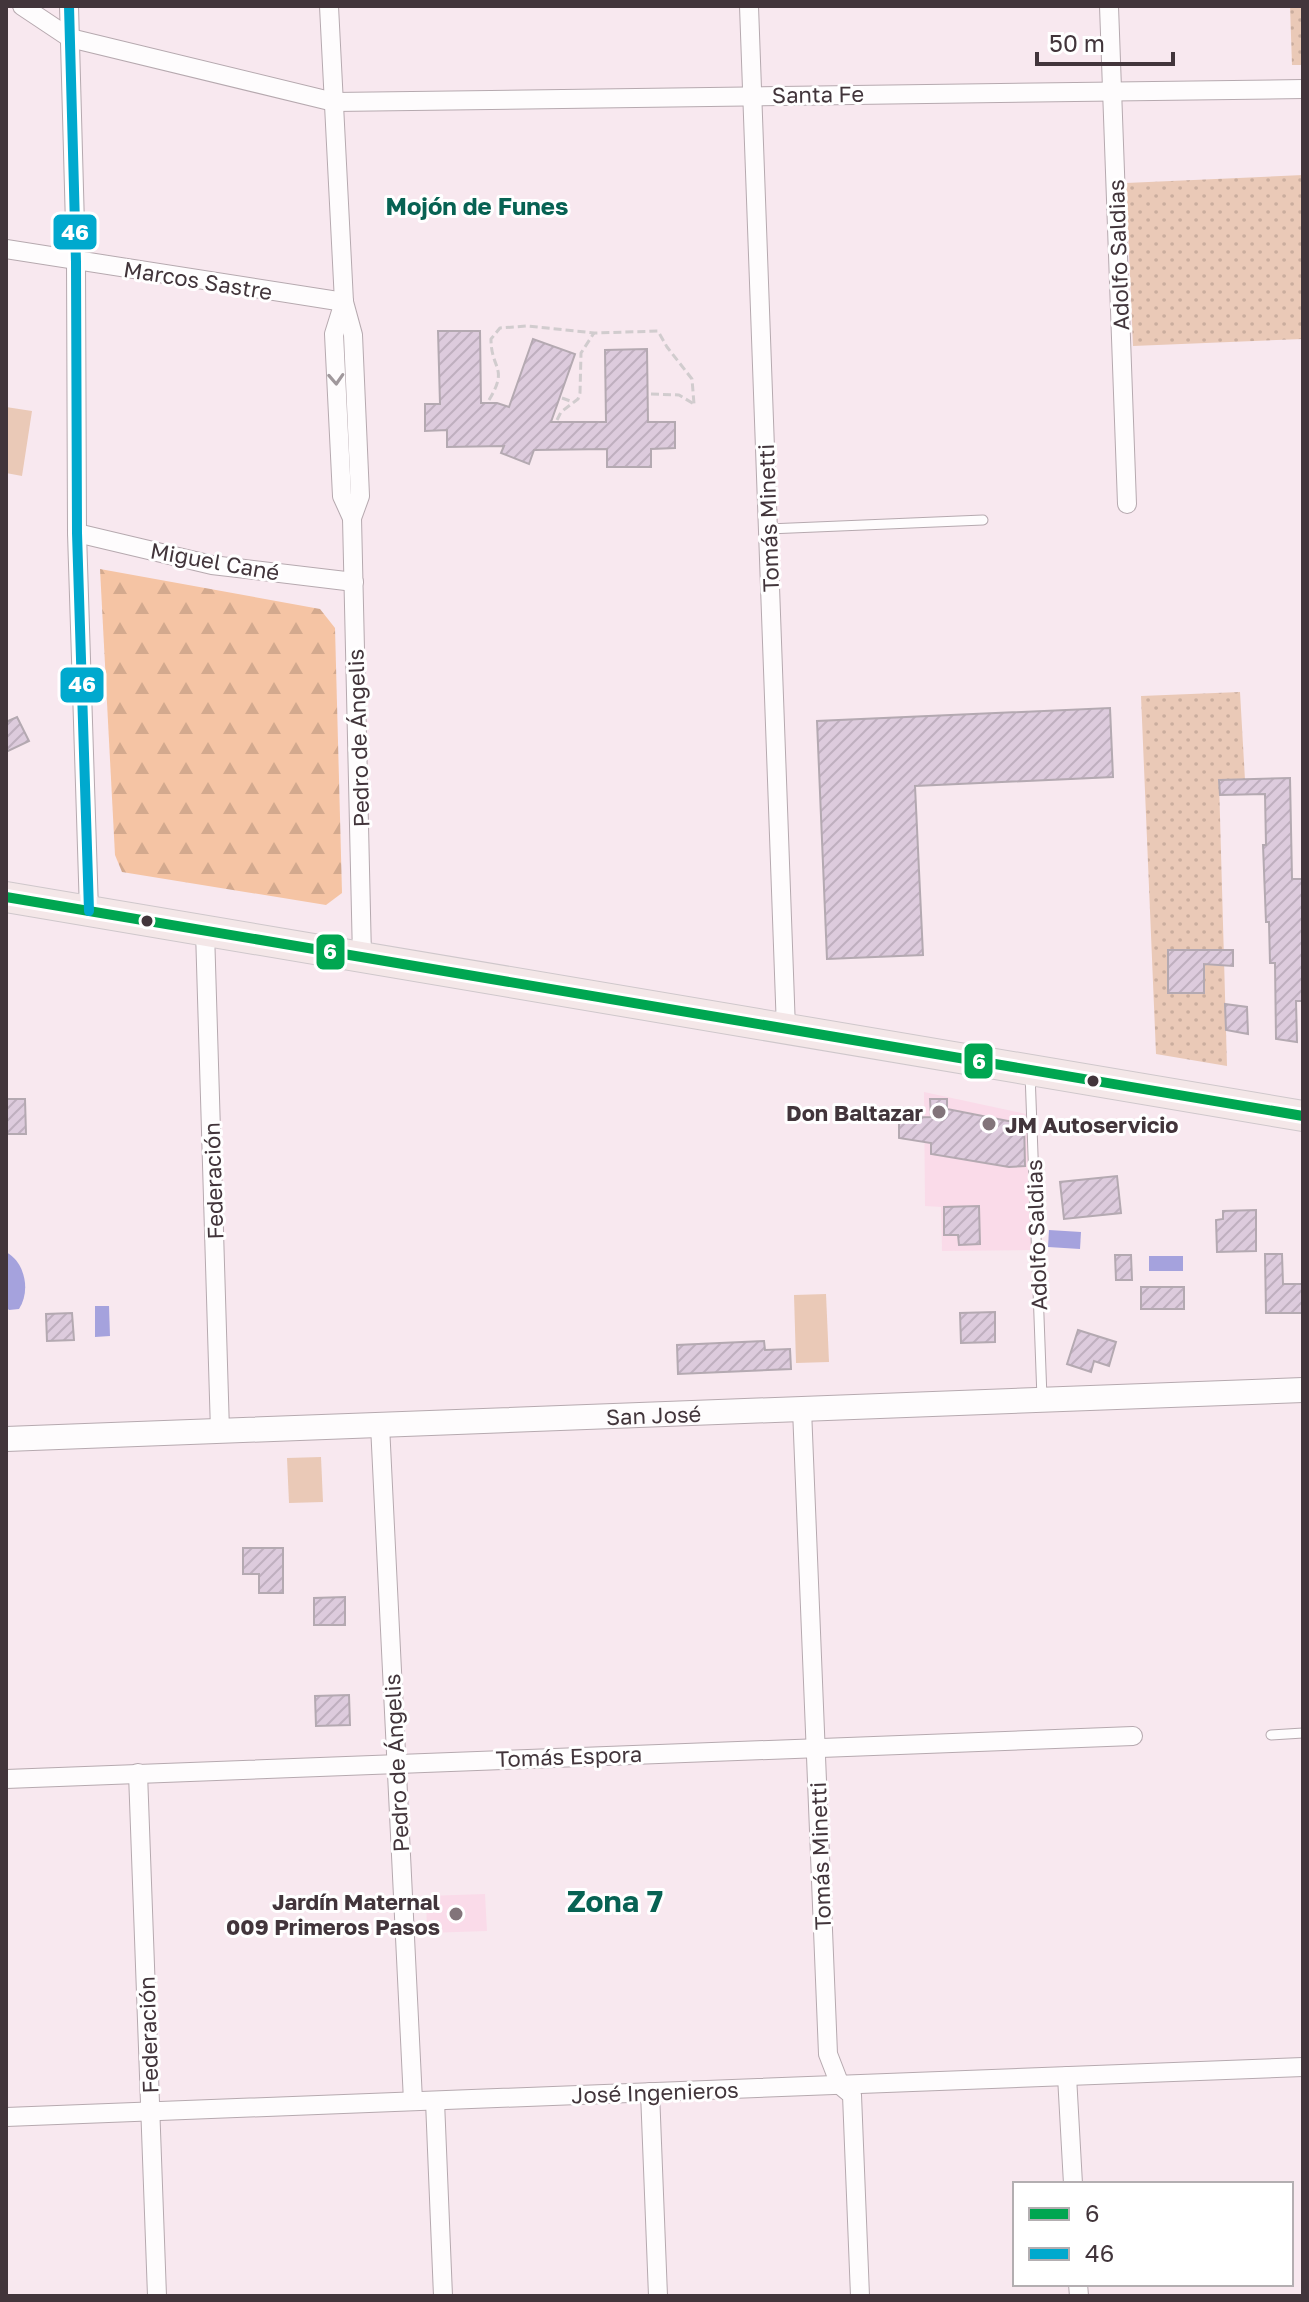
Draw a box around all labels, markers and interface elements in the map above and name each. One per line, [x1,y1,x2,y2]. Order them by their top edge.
scale bar [1037,16,1173,66]
text: 50 m [1049,28,1105,57]
street label: Santa Fe [772,80,864,108]
street label: Adolfo Saldias [1102,179,1134,331]
district label: Mojón de Funes [386,191,568,220]
line badge: 46 [52,213,98,251]
text: 46 [61,218,89,245]
street label: Marcos Sastre [122,255,274,305]
one-way arrow [328,373,345,386]
street label: Tomás Minetti [752,443,784,593]
street label: Miguel Cané [148,536,282,586]
street label: Pedro de Ángelis [341,648,375,828]
line badge: 46 [59,666,105,704]
text: 46 [68,670,96,697]
unlabelled marker [139,913,155,929]
line badge: 6 [315,933,346,971]
text: 6 [323,937,337,964]
line badge: 6 [963,1042,994,1080]
text: 6 [972,1047,986,1074]
unlabelled marker [1085,1073,1101,1089]
place label: Don Baltazar [786,1099,923,1126]
marker: Don Baltazar [930,1103,948,1121]
place label: JM Autoservicio [1005,1111,1179,1138]
marker: JM Autoservicio [980,1115,998,1133]
street label: Federación [197,1122,229,1240]
street label: Adolfo Saldias [1020,1159,1052,1311]
street label: San José [605,1399,702,1430]
street label: Pedro de Ángelis [378,1673,414,1853]
street label: Tomás Espora [495,1740,643,1772]
street label: Tomás Minetti [804,1781,836,1931]
district label: Zona 7 [567,1883,663,1919]
place label: Jardín Maternal 009 Primeros Pasos [226,1888,440,1940]
marker: Jardín Maternal 009 Primeros Pasos [447,1905,465,1923]
street label: Federación [132,1976,164,2094]
street label: José Ingenieros [571,2076,739,2108]
legend [1013,2182,1293,2286]
text: 6 [1085,2198,1100,2227]
text: 46 [1085,2238,1114,2267]

